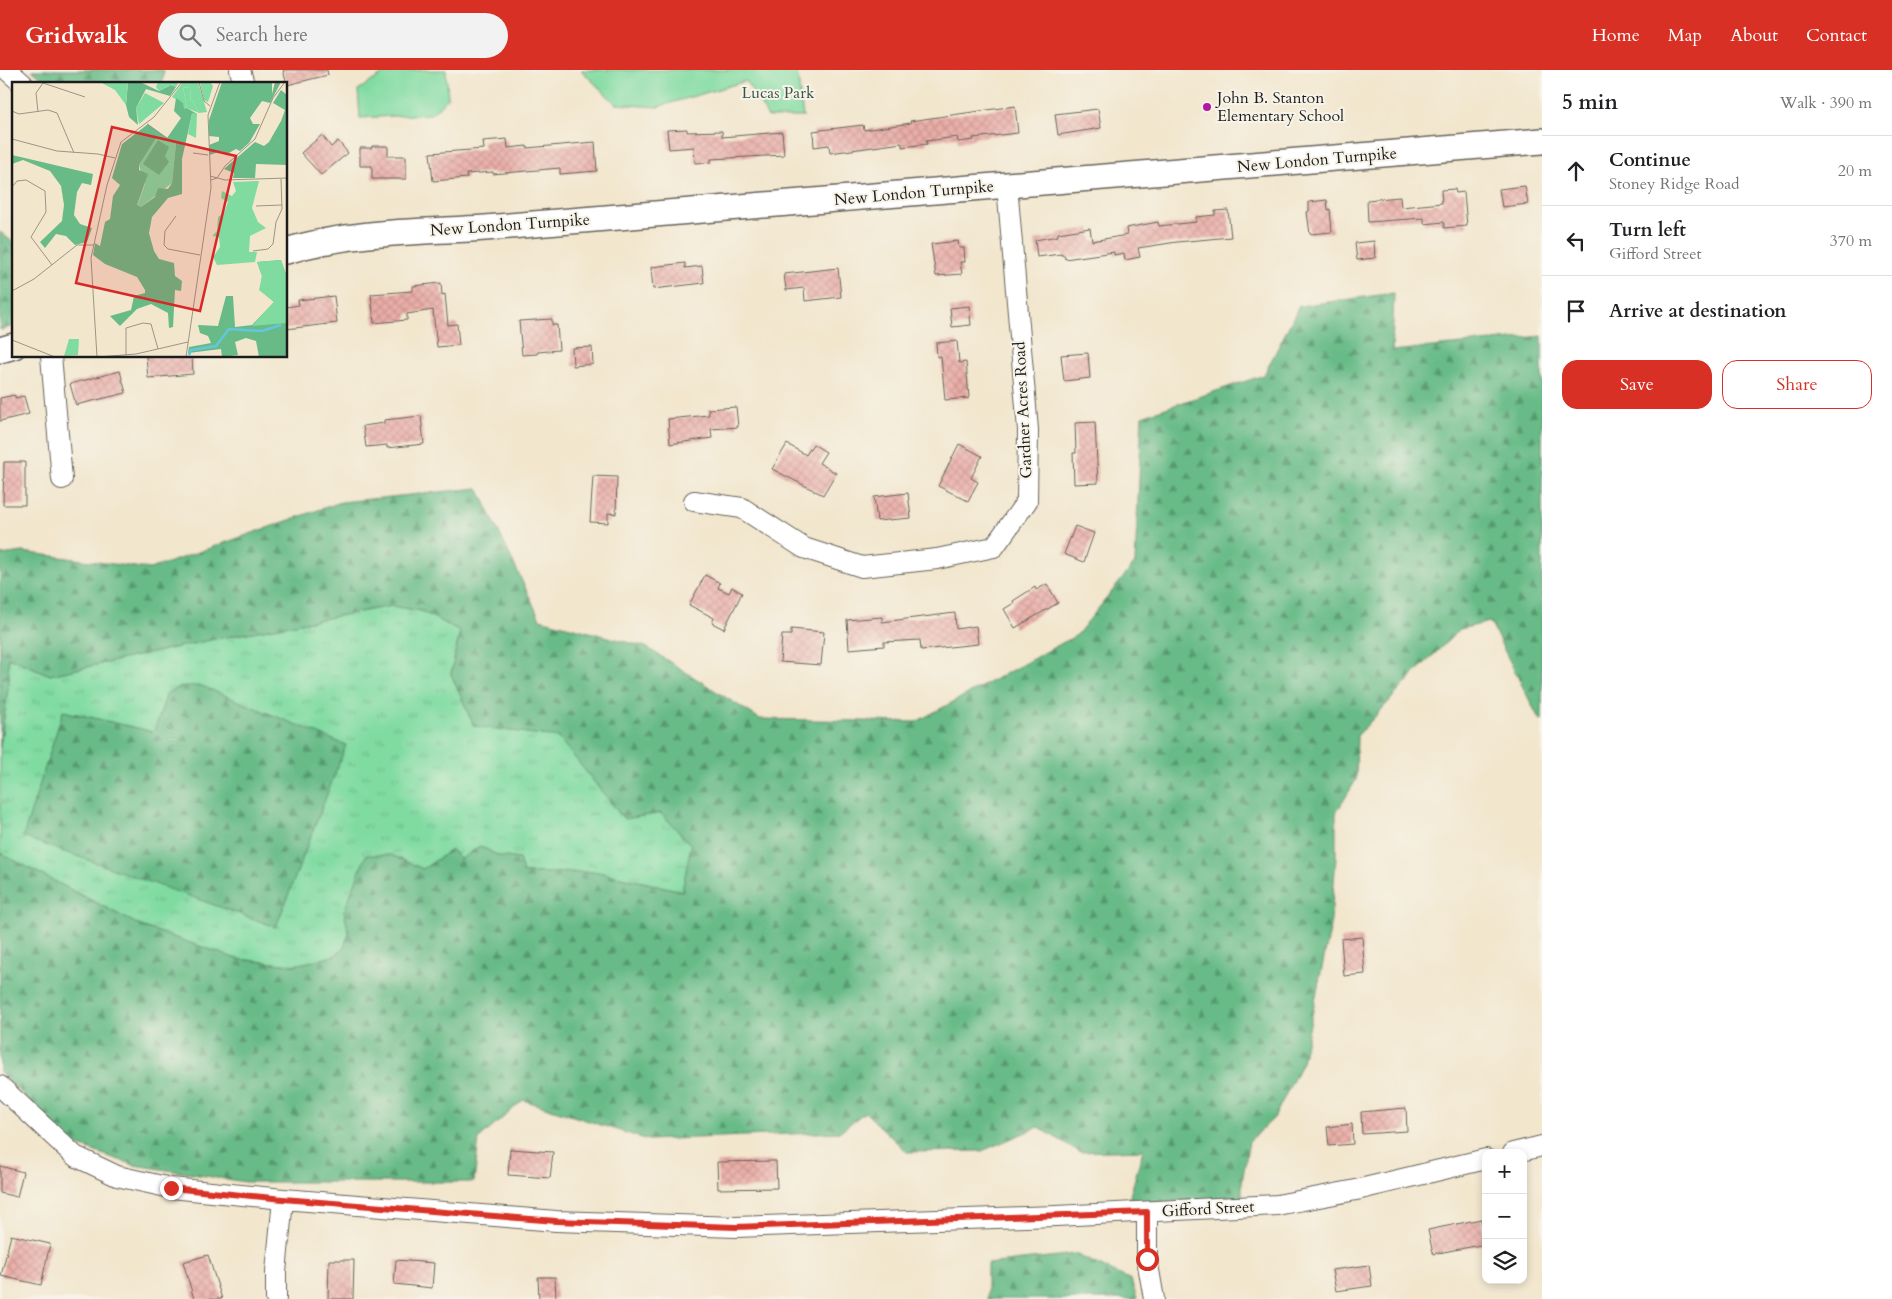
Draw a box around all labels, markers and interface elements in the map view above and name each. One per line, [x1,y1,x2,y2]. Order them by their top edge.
search box [158,13,508,58]
text: Gridwalk [25,19,128,52]
icon: search [176,21,204,49]
text: Search here [216,22,308,48]
text: Home [1592,23,1640,48]
text: Map [1668,23,1702,48]
text: About [1730,23,1778,48]
text: Contact [1806,23,1867,48]
inset map [12,82,288,358]
park label: Lucas Park [741,82,815,104]
place label: John B. Stanton Elementary School [1215,87,1344,127]
text: 5 min [1562,88,1618,117]
text: Walk · 390 m [1780,92,1872,114]
marker: John B. Stanton Elementary School [1201,101,1213,113]
street label: New London Turnpike [1236,142,1398,178]
text: Continue [1609,147,1691,173]
icon: ahead [1562,157,1590,185]
text: 20 m [1838,160,1872,182]
text: Stoney Ridge Road [1609,173,1740,195]
street label: New London Turnpike [833,175,995,211]
street label: New London Turnpike [429,208,591,242]
text: Turn left [1609,217,1686,243]
icon: left [1562,227,1590,255]
text: 370 m [1830,230,1872,252]
text: Gifford Street [1609,243,1702,265]
icon: arrive [1562,297,1590,325]
text: Arrive at destination [1609,298,1786,324]
street label: Gardner Acres Road [1008,341,1038,479]
button: Save [1562,360,1712,409]
button: Share [1722,360,1872,409]
map controls [1482,1149,1527,1284]
button: + [1482,1149,1527,1194]
route end [160,1177,183,1200]
button: − [1482,1194,1527,1239]
street label: Gifford Street [1161,1196,1255,1222]
button: layers [1482,1239,1527,1284]
route start [1136,1248,1159,1271]

